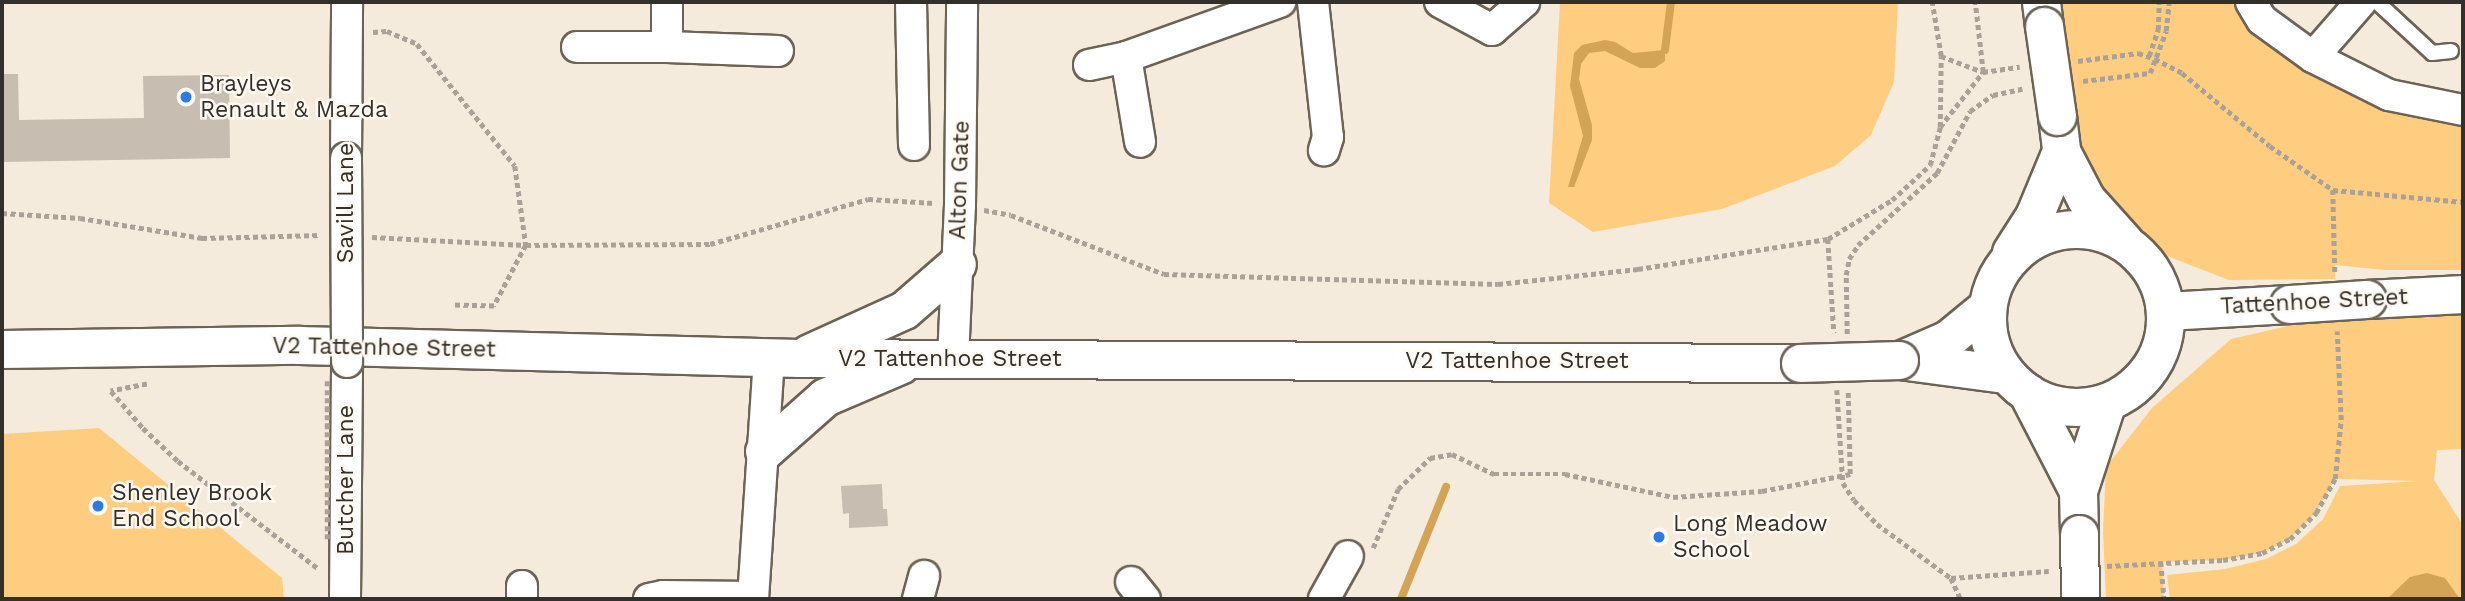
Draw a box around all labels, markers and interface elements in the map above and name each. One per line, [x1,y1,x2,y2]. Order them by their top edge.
place label: Brayleys Renault & Mazda [200,70,388,124]
marker: Brayleys Renault & Mazda [178,89,194,105]
street label: Alton Gate [944,120,976,240]
street label: Savill Lane [332,142,360,264]
street label: Tattenhoe Street [2219,283,2409,321]
street label: V2 Tattenhoe Street [272,332,496,364]
street label: V2 Tattenhoe Street [838,345,1062,373]
street label: V2 Tattenhoe Street [1405,347,1629,375]
street label: Butcher Lane [332,405,360,555]
place label: Shenley Brook End School [112,479,273,533]
marker: Shenley Brook End School [90,498,106,514]
place label: Long Meadow School [1673,510,1827,564]
marker: Long Meadow School [1651,529,1667,545]

